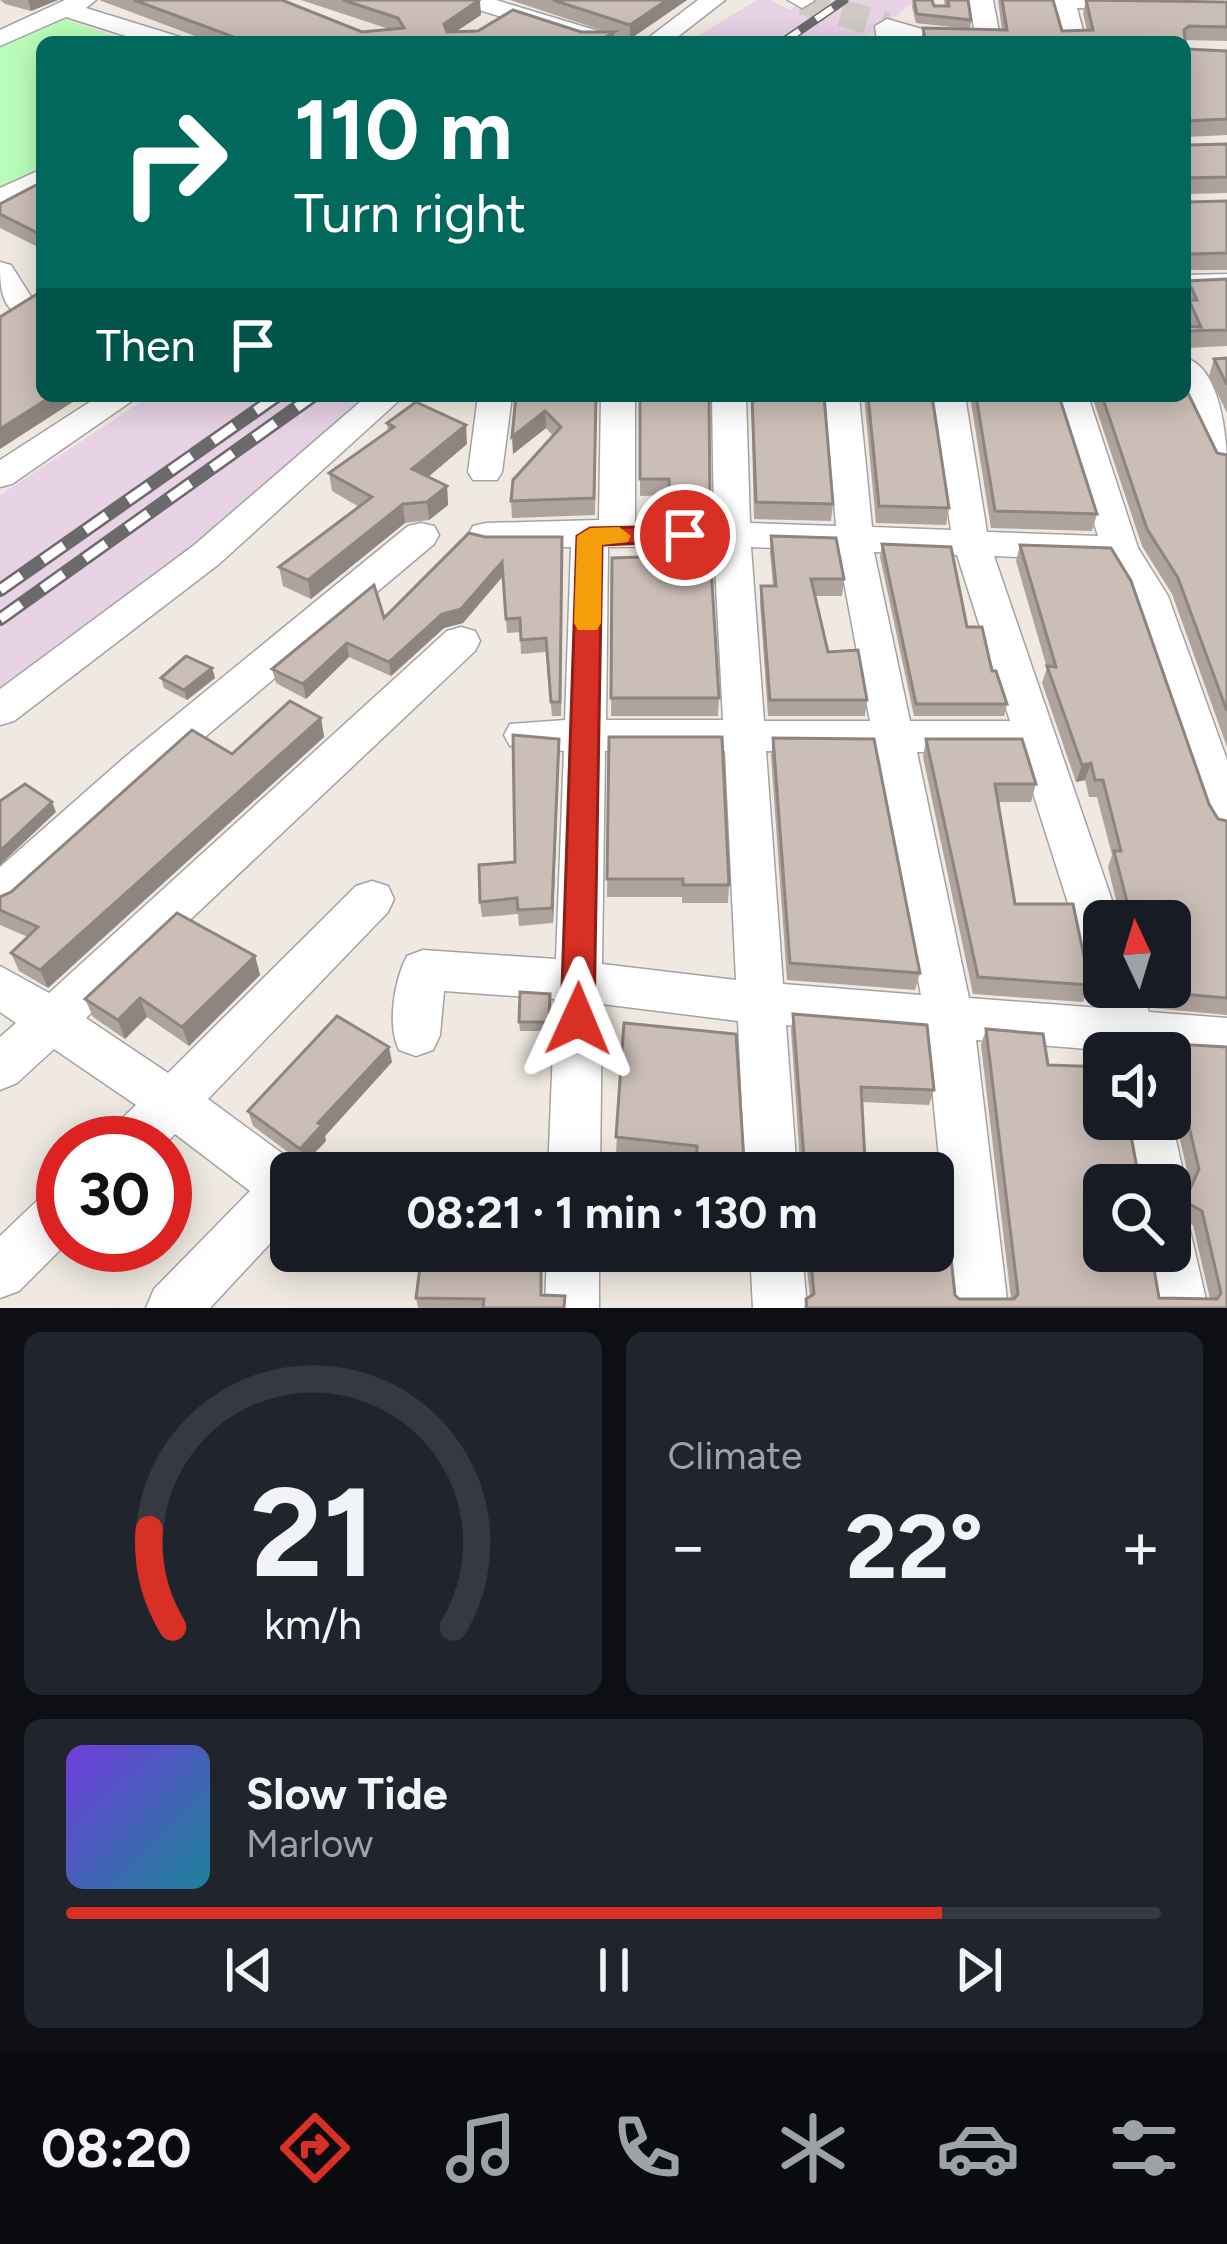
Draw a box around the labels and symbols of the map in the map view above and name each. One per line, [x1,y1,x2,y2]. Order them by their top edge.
pin [634,484,736,586]
north arrow [1083,900,1191,1008]
position arrow [515,956,641,1082]
speed limit sign: 30 [36,1116,192,1272]

